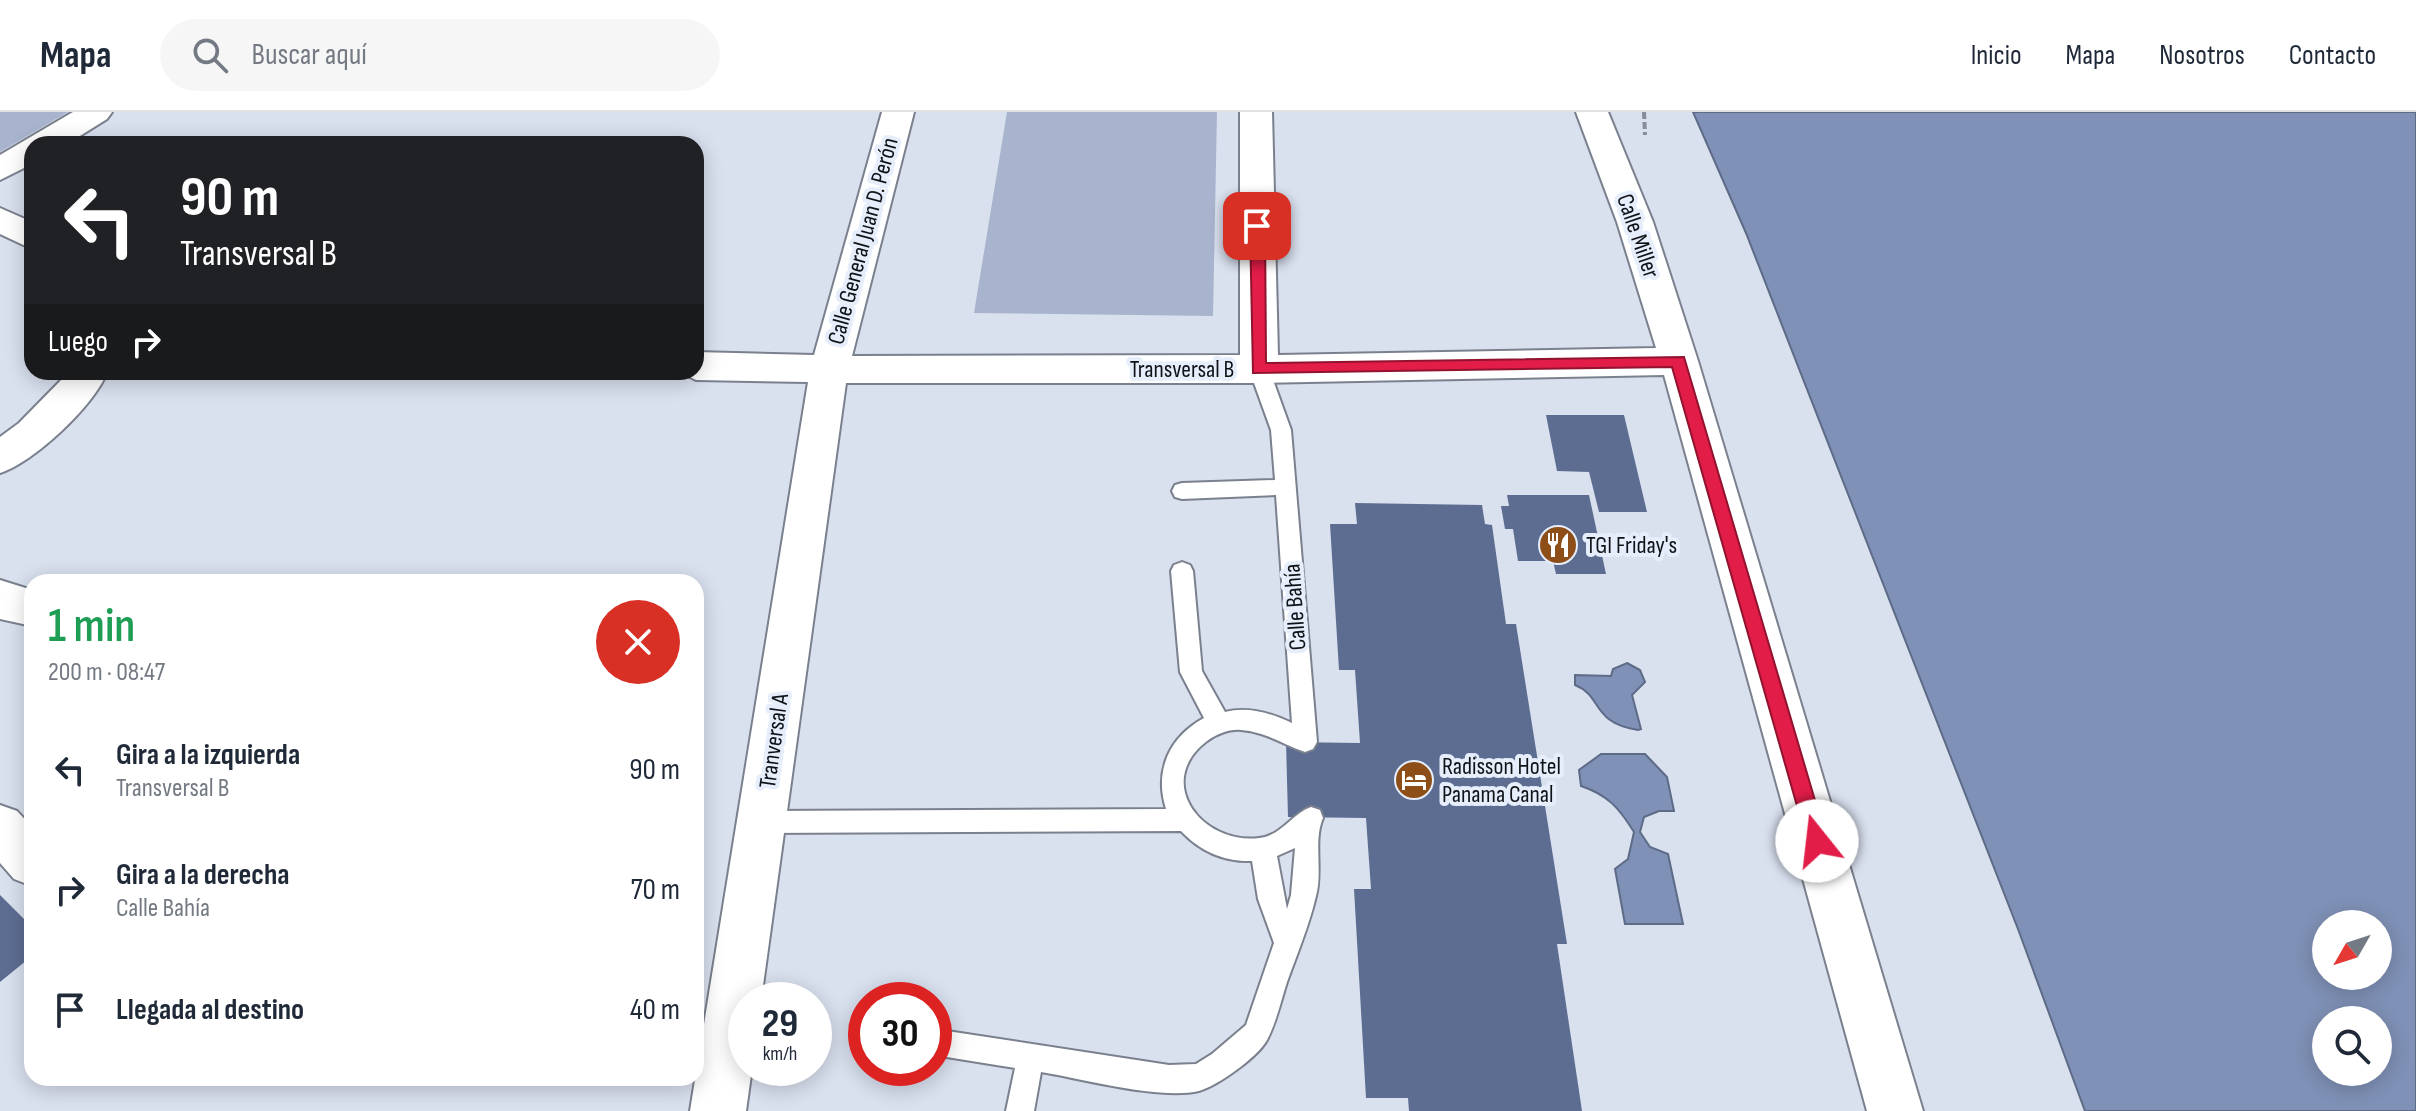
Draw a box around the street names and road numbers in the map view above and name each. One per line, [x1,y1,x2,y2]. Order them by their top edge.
street label: Calle General Juan D. Perón [821,134,905,348]
street label: Calle Miller [1610,190,1666,282]
street label: Transversal B [1130,355,1234,384]
street label: Calle Bahía [1278,563,1312,651]
street label: Tranversal A [753,691,795,790]

